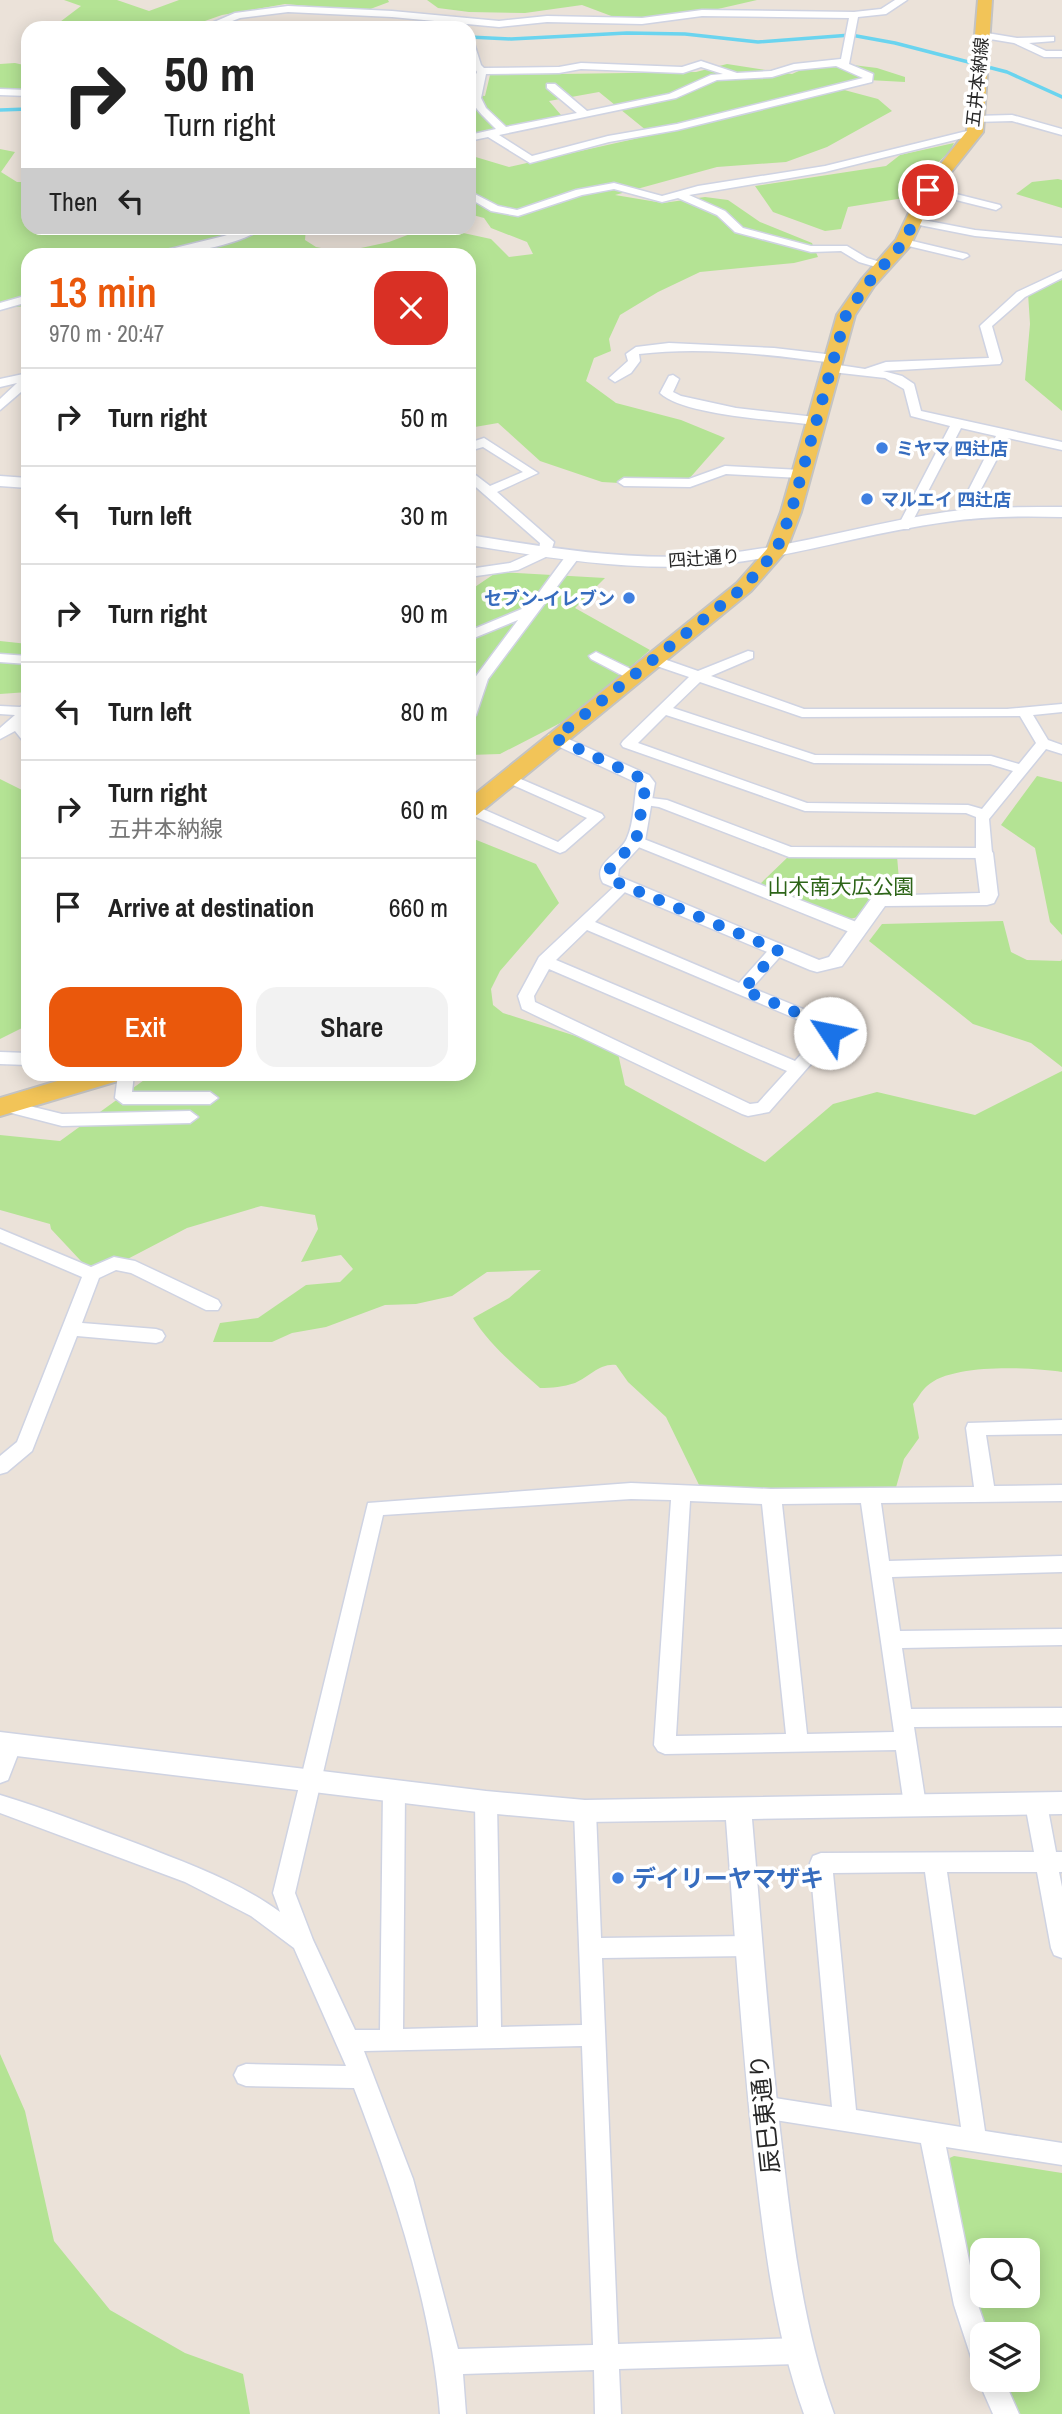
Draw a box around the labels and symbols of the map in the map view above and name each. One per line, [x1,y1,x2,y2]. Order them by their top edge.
street label: 五井本納線 [960,36,994,128]
pin [898,160,958,220]
place label: ミヤマ 四辻店 [896,436,1008,461]
marker: ミヤマ 四辻店 [874,440,890,456]
place label: マルエイ 四辻店 [881,487,1011,512]
marker: マルエイ 四辻店 [859,491,875,507]
street label: 四辻通り [667,543,741,573]
place label: セブン-イレブン [484,586,615,611]
marker: セブン-イレブン [621,590,637,606]
park label: 山木南大広公園 [768,872,915,901]
position arrow [793,996,867,1070]
place label: デイリーヤマザキ [632,1862,824,1894]
marker: デイリーヤマザキ [610,1870,626,1886]
street label: 辰巳東通り [742,2053,786,2175]

